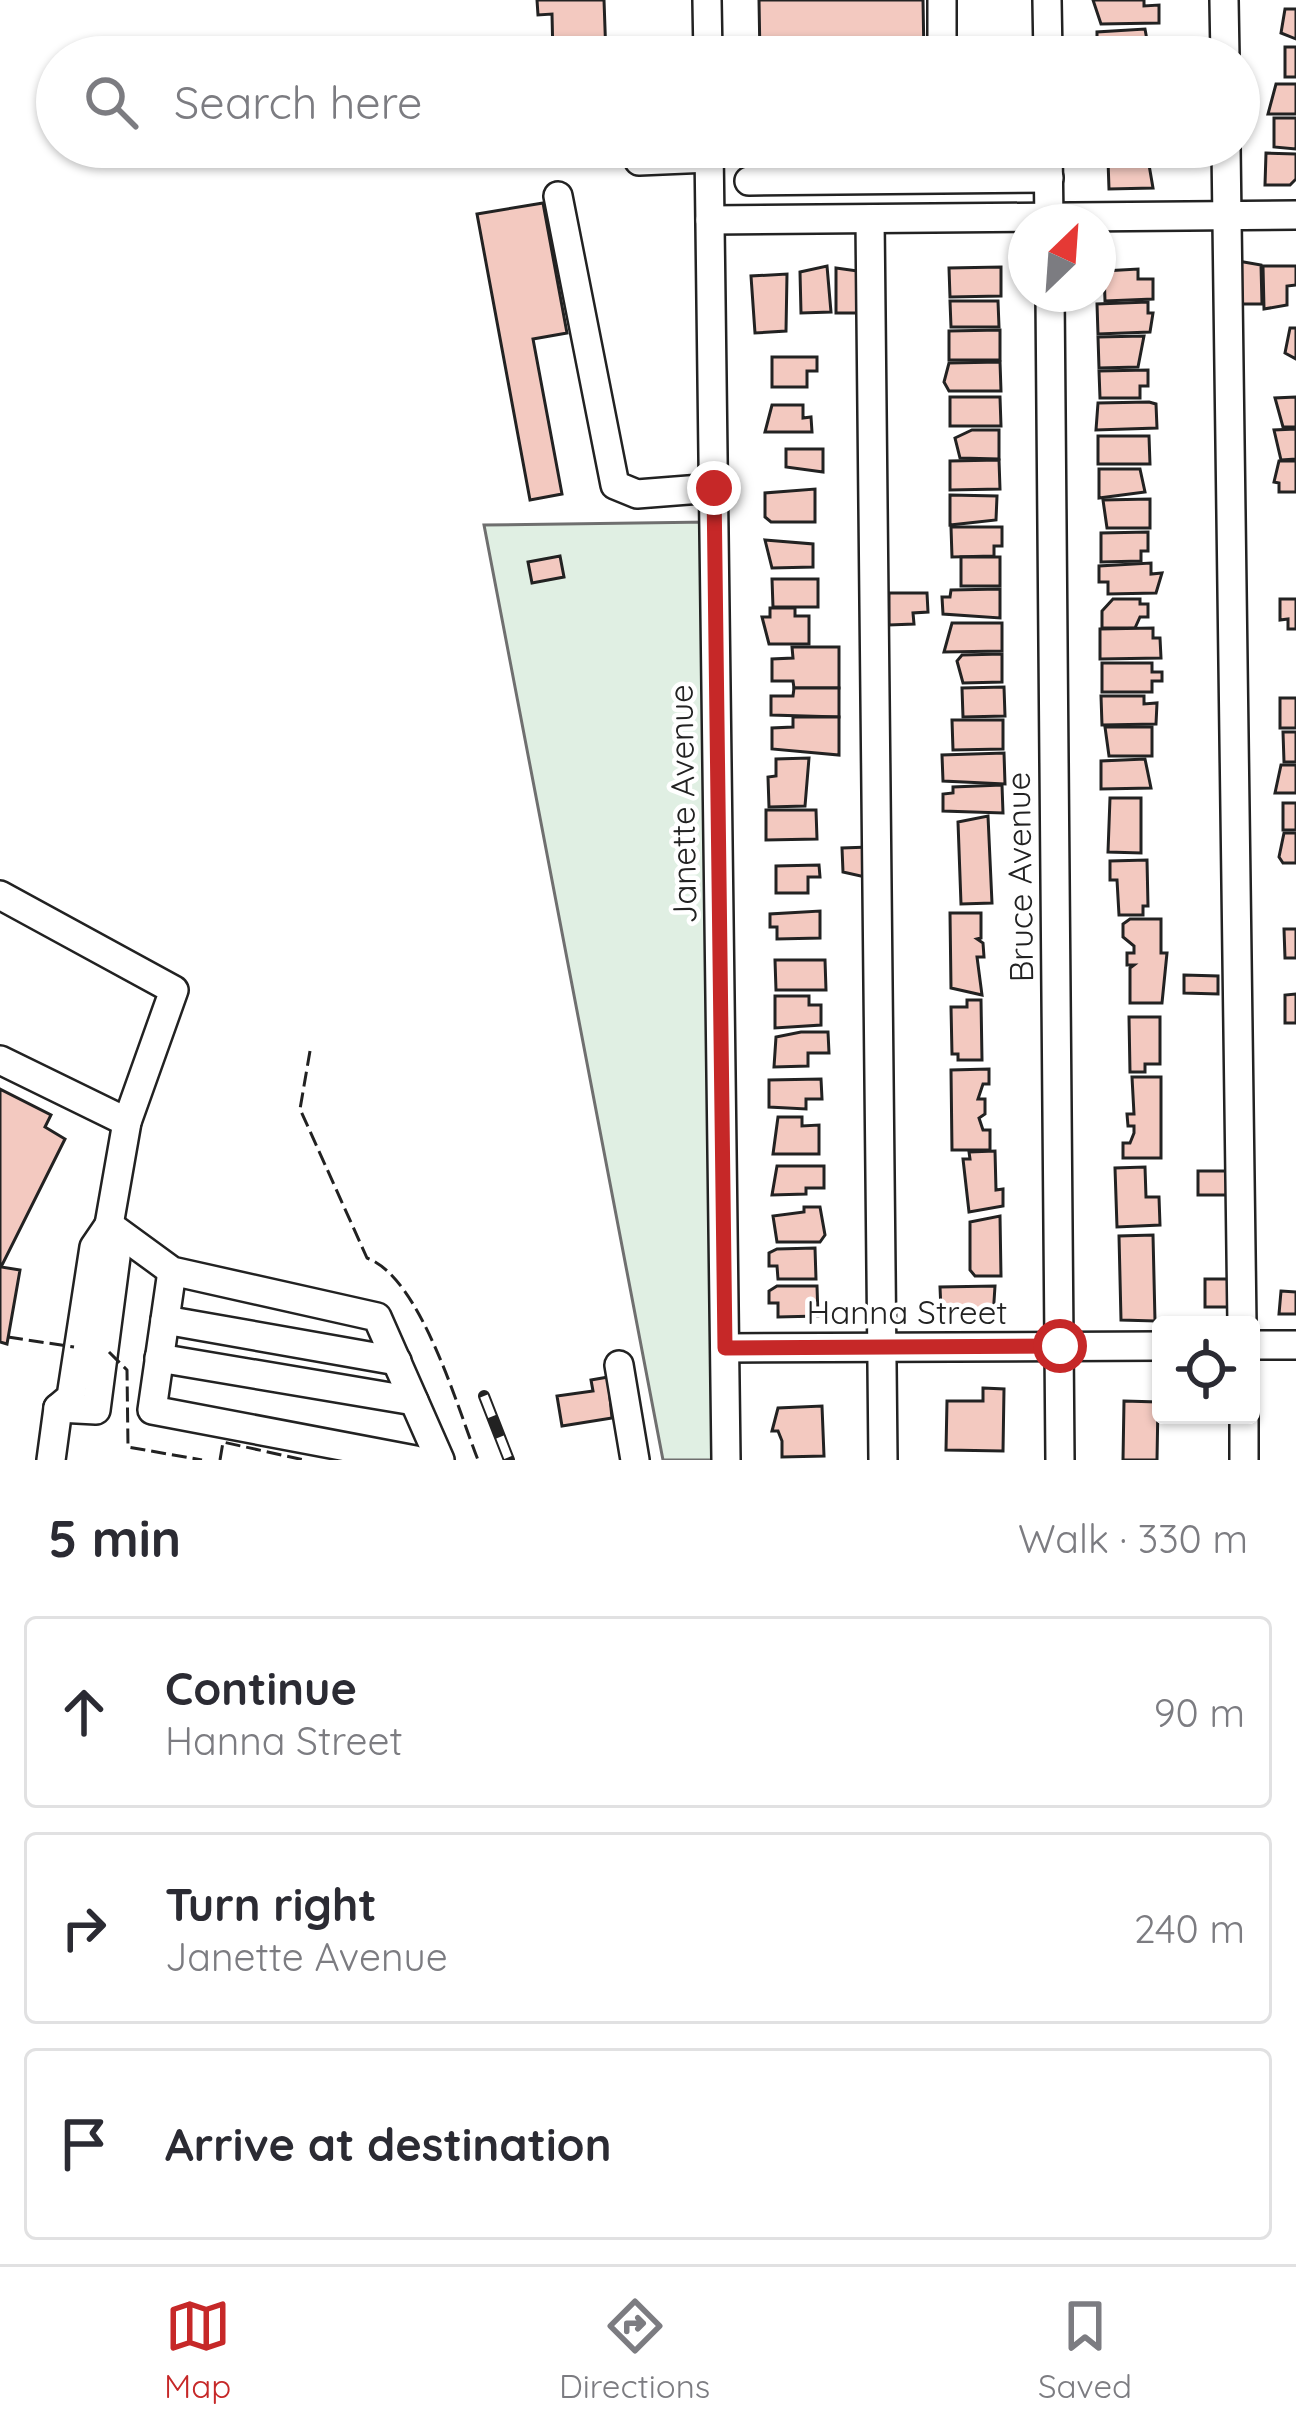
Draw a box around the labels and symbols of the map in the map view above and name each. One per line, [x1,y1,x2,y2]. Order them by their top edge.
north arrow [1008,204,1116,312]
route end [687,461,741,515]
street label: Janette Avenue [659,684,705,924]
street label: Bruce Avenue [997,771,1041,983]
street label: Hanna Street [806,1291,1008,1332]
route start [1033,1319,1087,1373]

